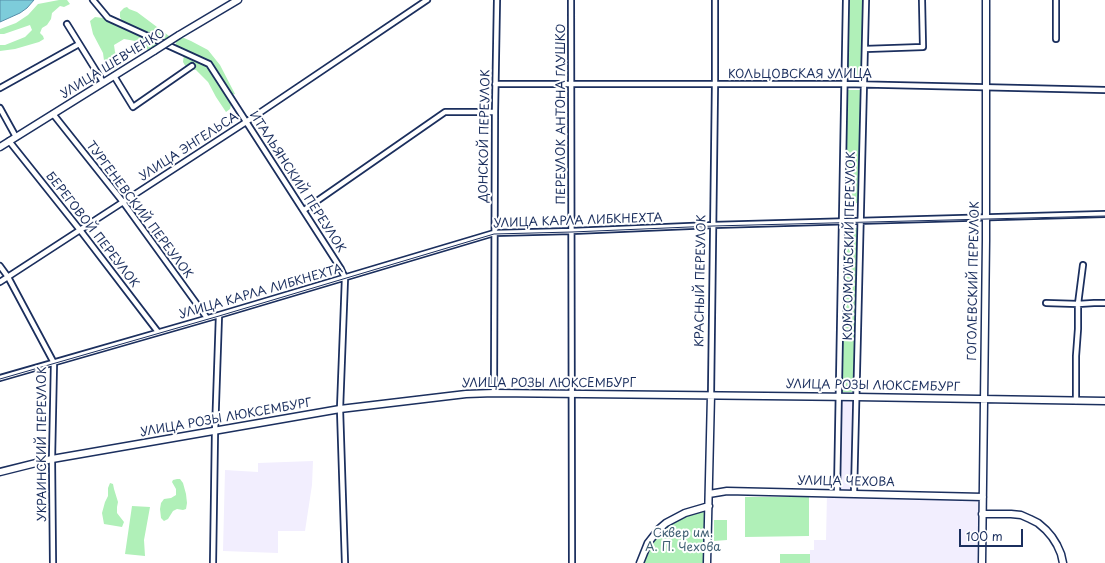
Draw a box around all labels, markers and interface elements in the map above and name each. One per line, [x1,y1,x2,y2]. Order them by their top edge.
street label: ПЕРЕУЛОК АНТОНА ГЛУШКО [555,24,569,204]
street label: УЛИЦА ШЕВЧЕНКО [58,26,168,102]
street label: КОЛЬЦОВСКАЯ УЛИЦА [728,68,872,82]
street label: ДОНСКОЙ ПЕРЕУЛОК [477,69,493,203]
street label: ИТАЛЬЯНСКИЙ ПЕРЕУЛОК [246,109,348,255]
street label: УЛИЦА ЭНГЕЛЬСА [137,110,241,184]
street label: ТУРГЕНЕВСКИЙ ПЕРЕУЛОК [83,139,195,281]
street label: КОМСОМОЛЬСКИЙ ПЕРЕУЛОК [841,151,859,341]
street label: БЕРЕГОВОЙ ПЕРЕУЛОК [43,169,141,291]
street label: ГОГОЛЕВСКИЙ ПЕРЕУЛОК [965,201,983,361]
street label: УЛИЦА КАРЛА ЛИБКНЕХТА [493,211,663,231]
street label: КРАСНЫЙ ПЕРЕУЛОК [693,215,709,347]
street label: УЛИЦА КАРЛА ЛИБКНЕХТА [178,262,344,322]
street label: УКРАИНСКИЙ ПЕРЕУЛОК [36,367,50,521]
street label: УЛИЦА РОЗЫ ЛЮКСЕМБУРГ [462,377,636,391]
street label: УЛИЦА РОЗЫ ЛЮКСЕМБУРГ [786,377,960,395]
street label: УЛИЦА РОЗЫ ЛЮКСЕМБУРГ [139,396,313,440]
street label: УЛИЦА ЧЕХОВА [797,474,895,490]
scale bar [961,521,1025,547]
park label: Сквер им. А. П. Чехова [645,527,721,555]
text: 100 m [966,527,1003,545]

